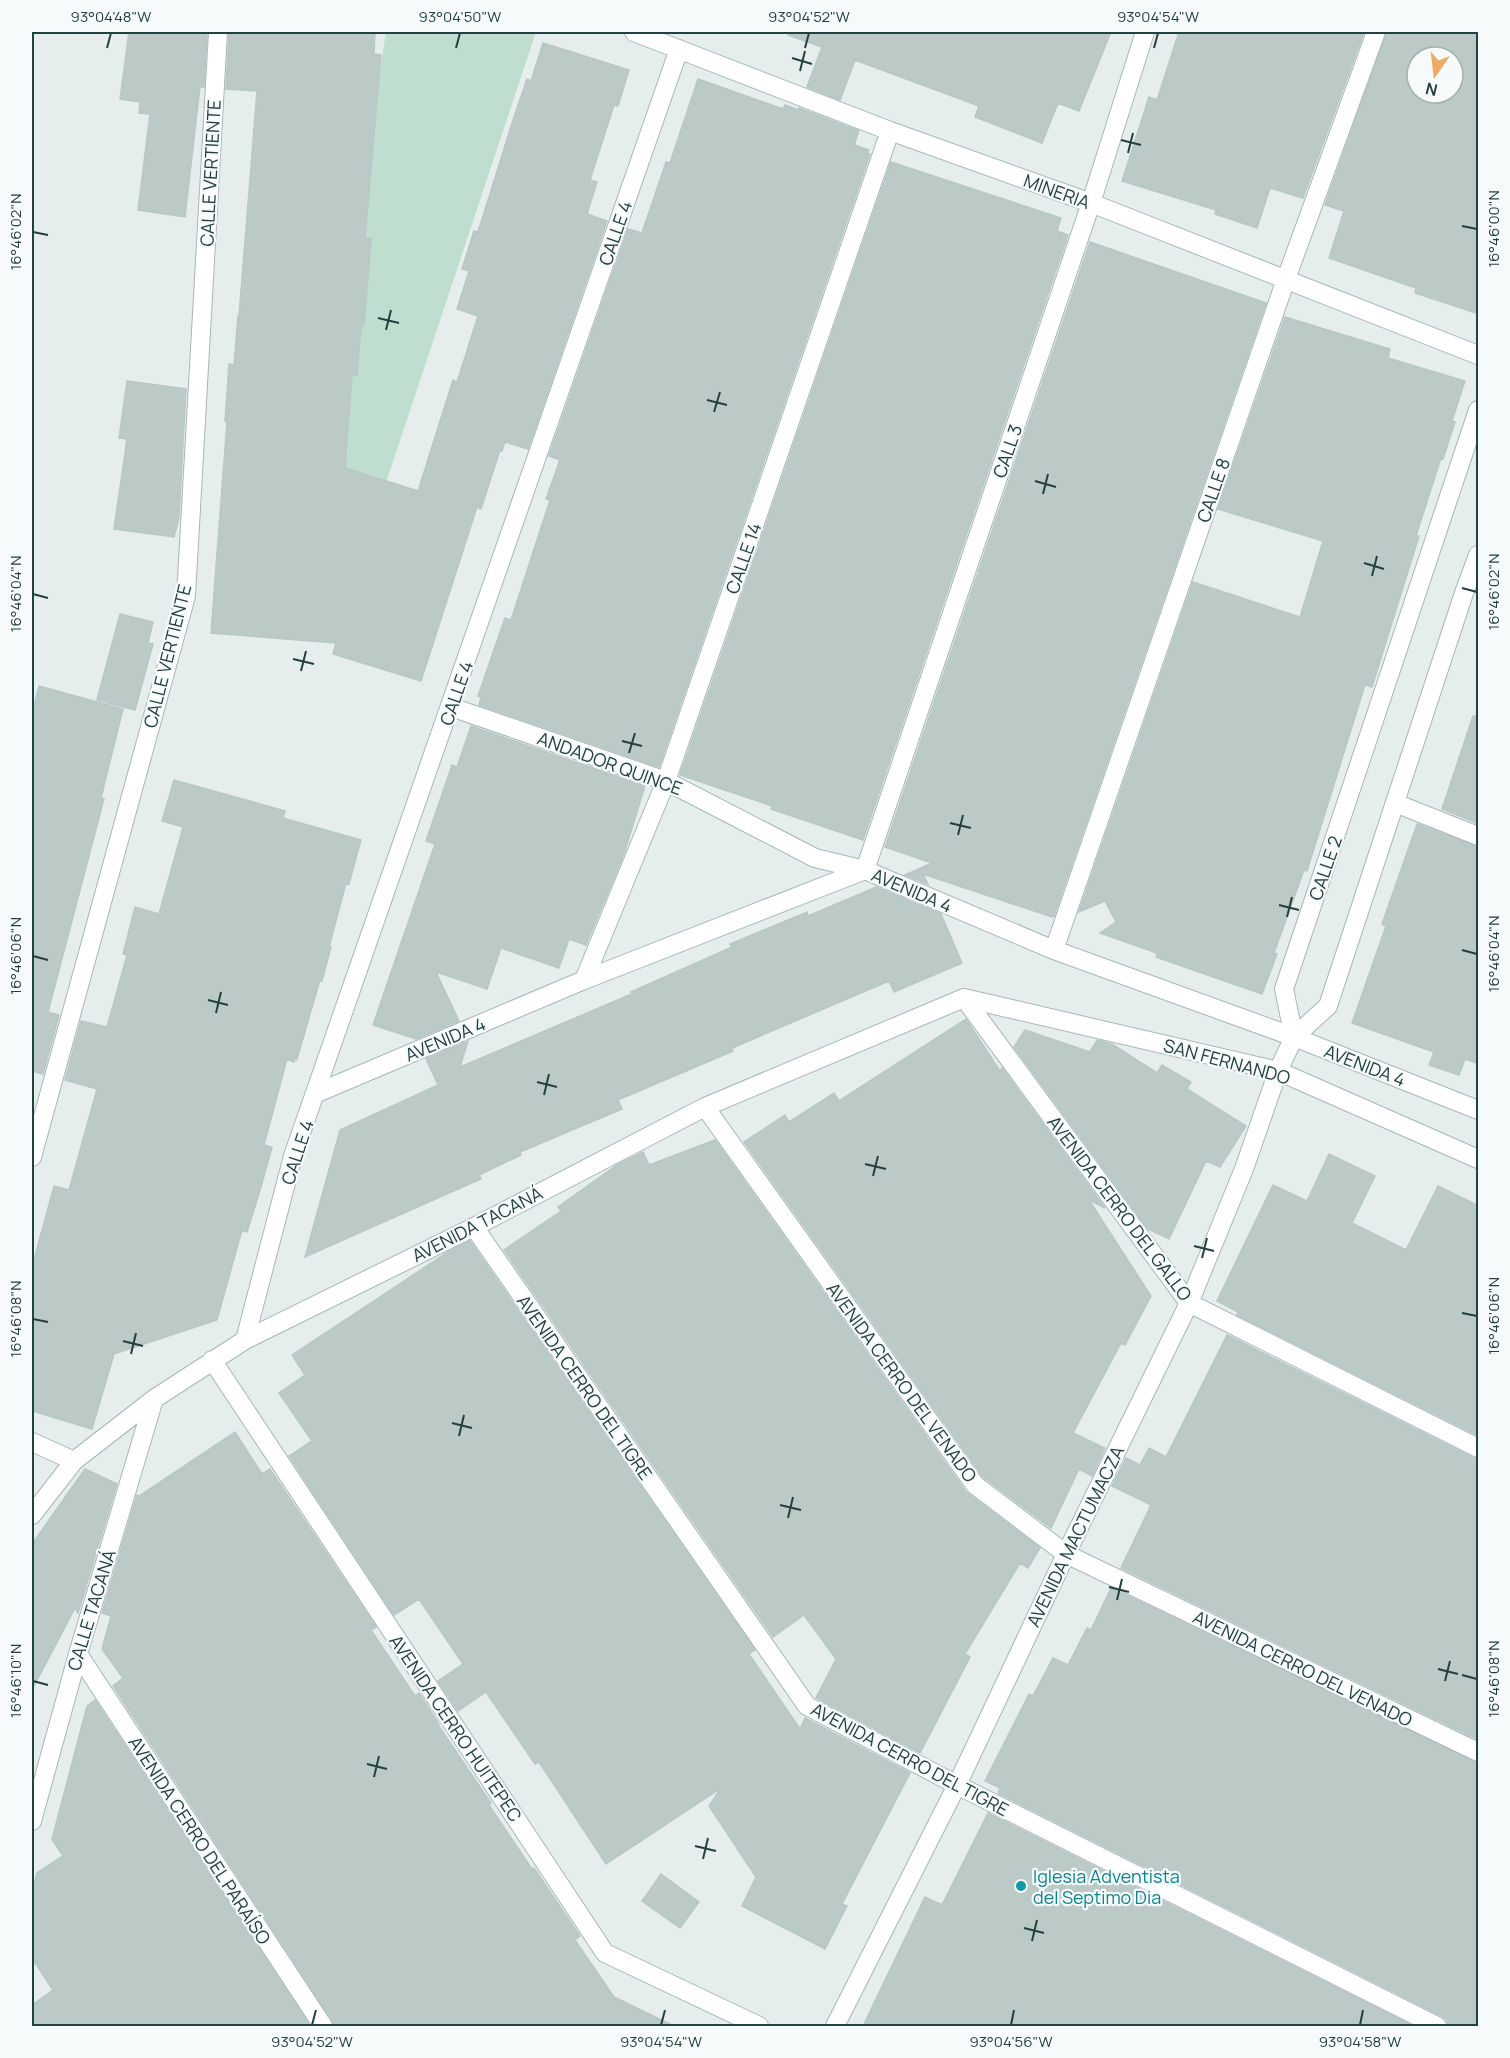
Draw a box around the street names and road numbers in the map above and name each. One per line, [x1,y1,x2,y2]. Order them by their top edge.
street label: CALLE VERTIENTE [194,99,226,247]
street label: MINERIA [1021,168,1094,214]
street label: CALLE 4 [593,198,637,268]
street label: CALL 3 [987,421,1027,481]
street label: CALLE 8 [1191,455,1235,525]
street label: CALLE 14 [720,519,766,597]
street label: CALLE VERTIENTE [138,582,196,730]
street label: CALLE 4 [434,658,478,728]
street label: ANDADOR QUINCE [534,726,686,800]
street label: CALLE 2 [1303,833,1347,903]
street label: AVENIDA 4 [868,862,956,918]
street label: AVENIDA 4 [401,1011,489,1067]
street label: SAN FERNANDO [1161,1033,1293,1089]
street label: AVENIDA 4 [1321,1039,1409,1091]
street label: AVENIDA CERRO DEL GALLO [1042,1111,1198,1305]
street label: CALLE 4 [275,1117,319,1187]
street label: AVENIDA TACANÁ [408,1180,547,1267]
street label: AVENIDA CERRO DEL VENADO [821,1277,983,1487]
street label: AVENIDA CERRO DEL TIGRE [512,1290,658,1484]
street label: AVENIDA MACTUMACZA [1021,1441,1130,1630]
street label: CALLE TACANÁ [61,1546,121,1673]
street label: AVENIDA CERRO DEL VENADO [1189,1604,1417,1732]
street label: AVENIDA CERRO HUITEPEC [384,1630,528,1826]
street label: AVENIDA CERRO DEL TIGRE [807,1697,1013,1821]
street label: AVENIDA CERRO DEL PARAÍSO [124,1731,276,1949]

